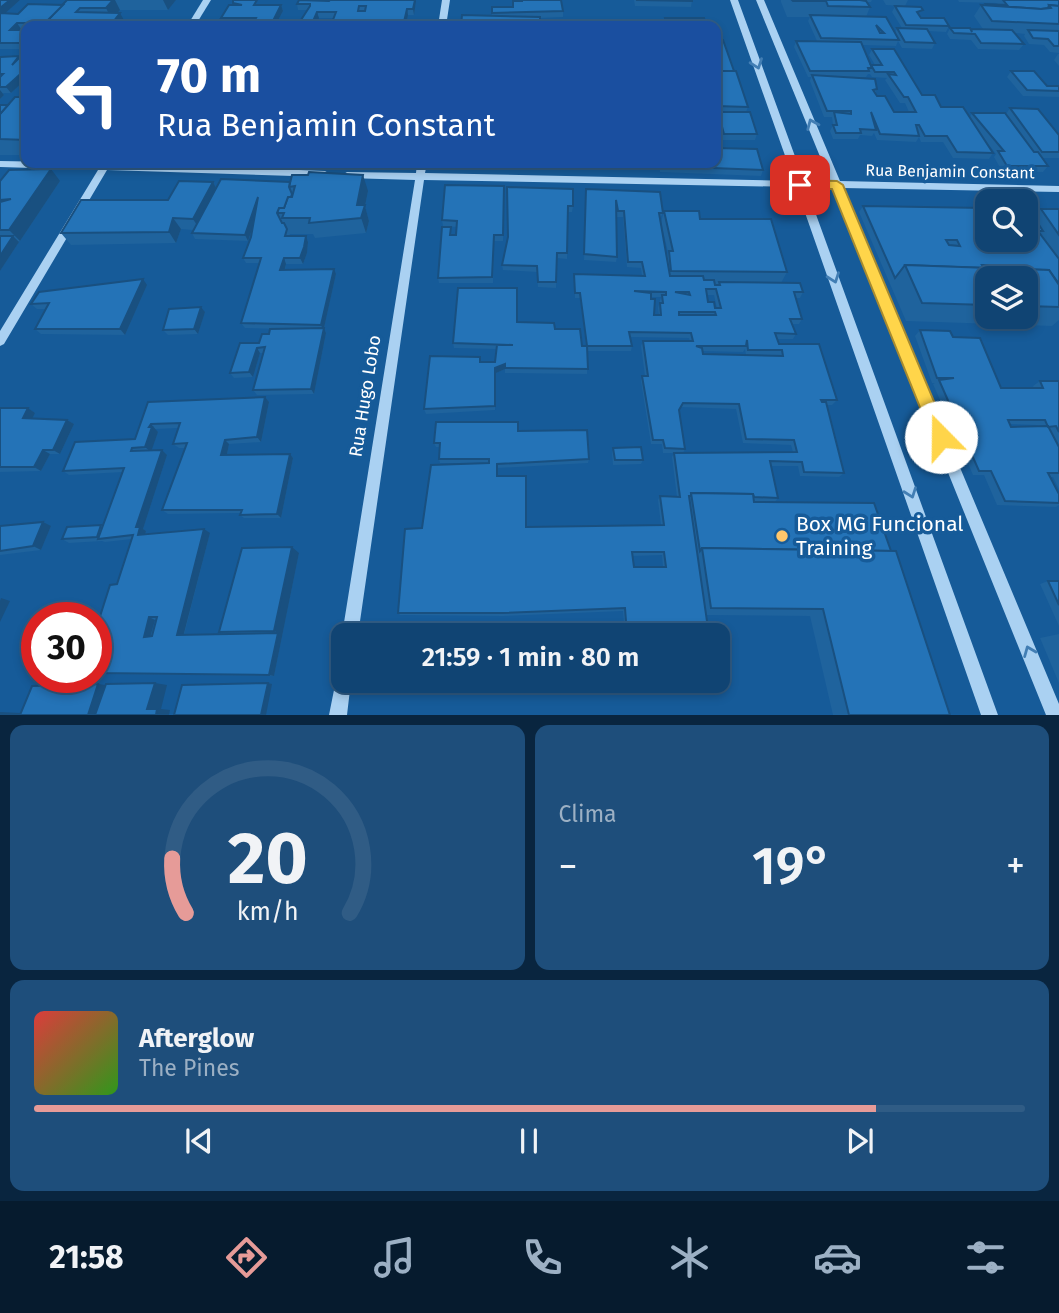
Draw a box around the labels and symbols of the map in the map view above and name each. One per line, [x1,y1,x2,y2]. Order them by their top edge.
one-way arrow [749,58,763,70]
one-way arrow [806,119,820,131]
pin [770,155,830,215]
street label: Rua Benjamin Constant [865,161,1035,182]
one-way arrow [826,272,840,284]
street label: Rua Hugo Lobo [344,333,386,459]
position arrow [904,400,978,474]
one-way arrow [902,486,916,498]
place label: Box MG Funcional Training [796,511,964,561]
marker: Box MG Funcional Training [774,528,790,544]
speed limit sign: 30 [21,602,112,693]
one-way arrow [1023,646,1037,659]

